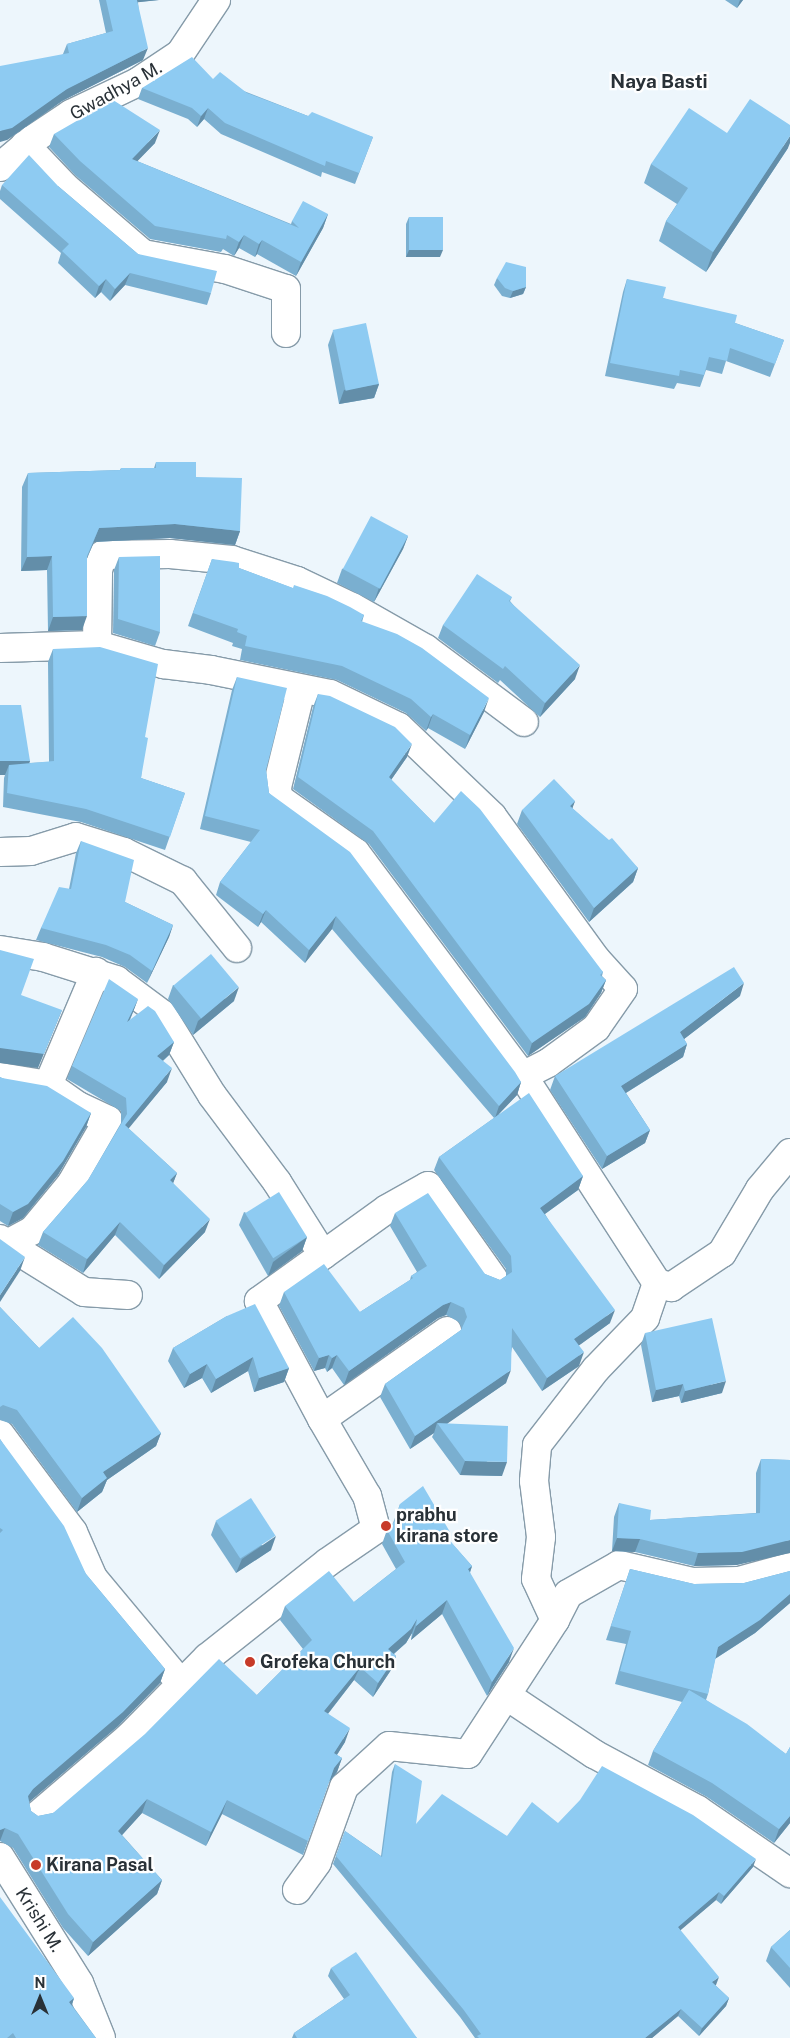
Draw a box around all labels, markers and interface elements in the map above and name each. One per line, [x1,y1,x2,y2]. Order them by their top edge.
street label: Gwadhya M. [66,57,166,125]
district label: Naya Basti [610,71,708,93]
place label: prabhu kirana store [396,1505,498,1548]
marker: prabhu kirana store [380,1520,392,1532]
place label: Grofeka Church [260,1651,395,1673]
marker: Grofeka Church [244,1656,256,1668]
place label: Kirana Pasal [46,1854,153,1876]
marker: Kirana Pasal [30,1859,42,1871]
street label: Krishi M. [11,1884,67,1956]
north arrow [15,1973,65,2023]
text: N [35,1975,45,1991]

